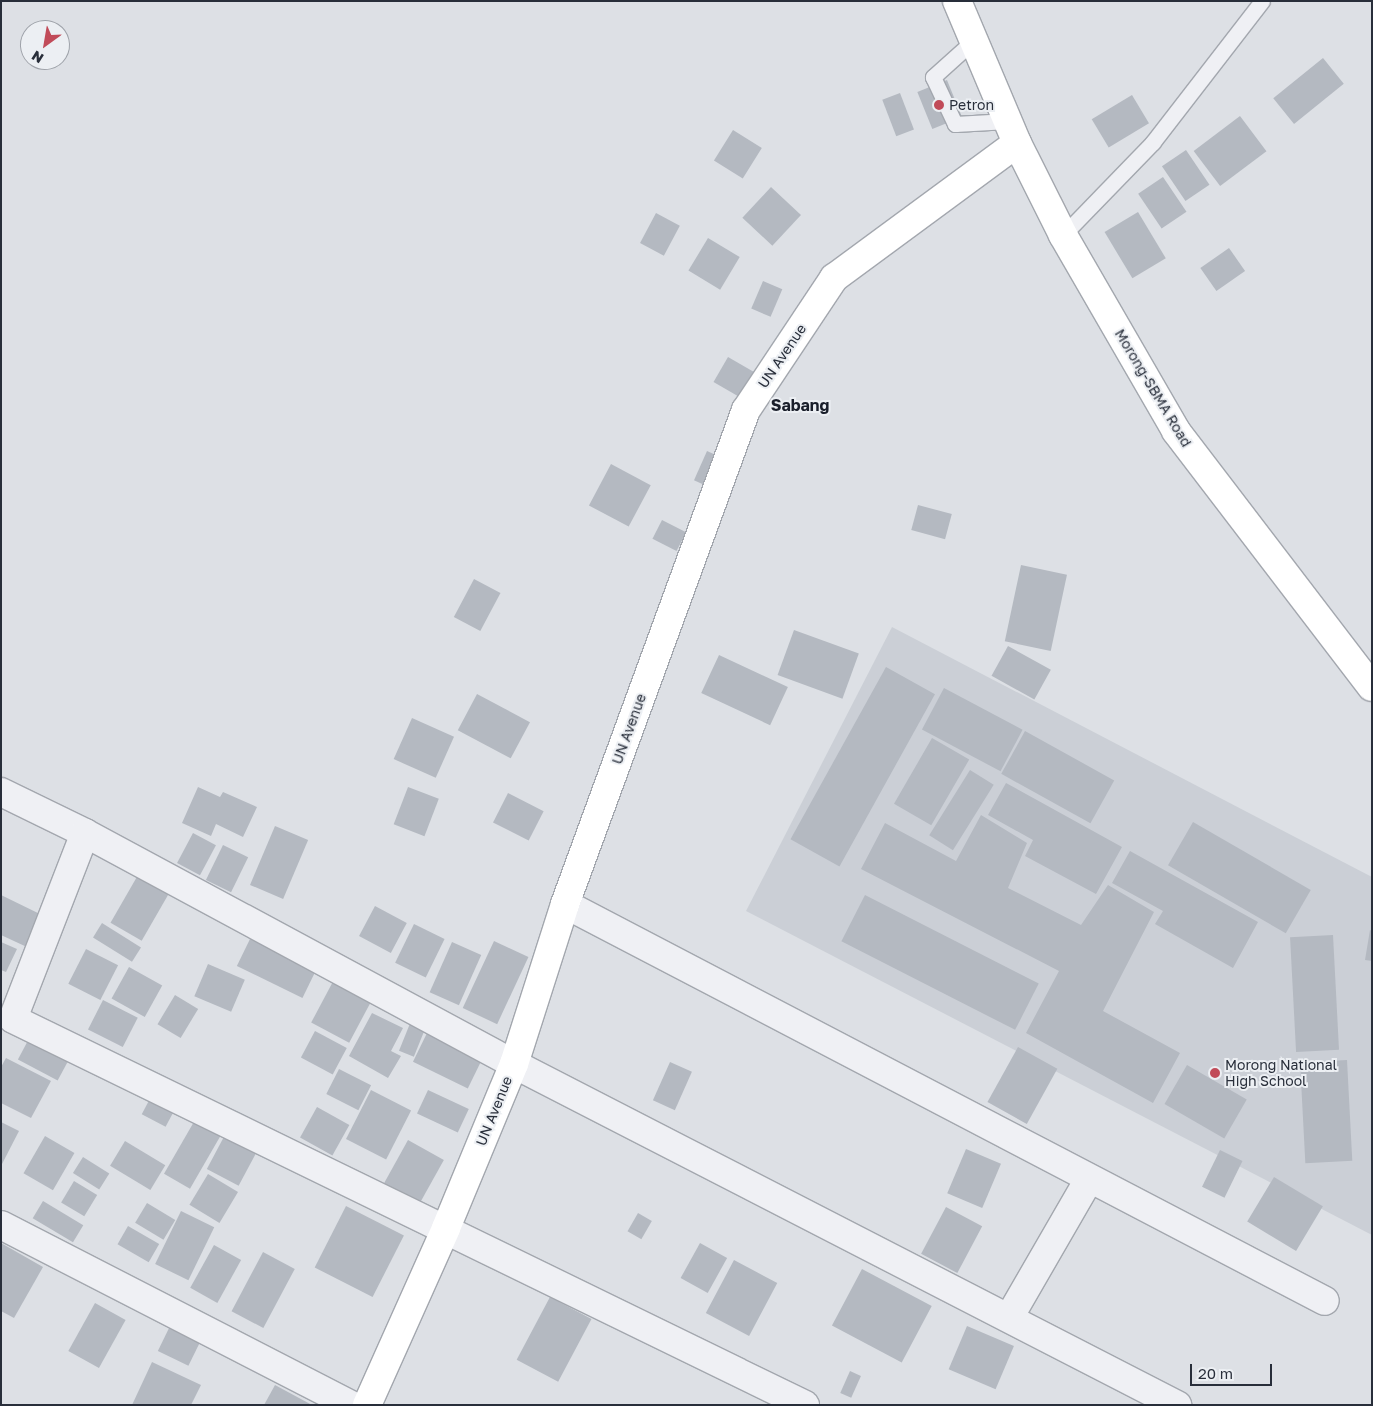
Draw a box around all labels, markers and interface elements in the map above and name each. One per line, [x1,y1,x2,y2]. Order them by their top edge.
north arrow [20,20,70,70]
text: N [28,47,46,67]
place label: Petron [949,97,994,113]
marker: Petron [933,99,945,111]
street label: UN Avenue [754,321,810,391]
street label: Morong-SBMA Road [1111,326,1195,450]
district label: Sabang [771,395,829,415]
street label: UN Avenue [608,691,650,767]
place label: Morong National High School [1225,1057,1337,1090]
marker: Morong National High School [1209,1067,1221,1079]
street label: UN Avenue [472,1074,516,1148]
scale bar [1193,1354,1276,1386]
text: 20 m [1198,1364,1233,1382]

